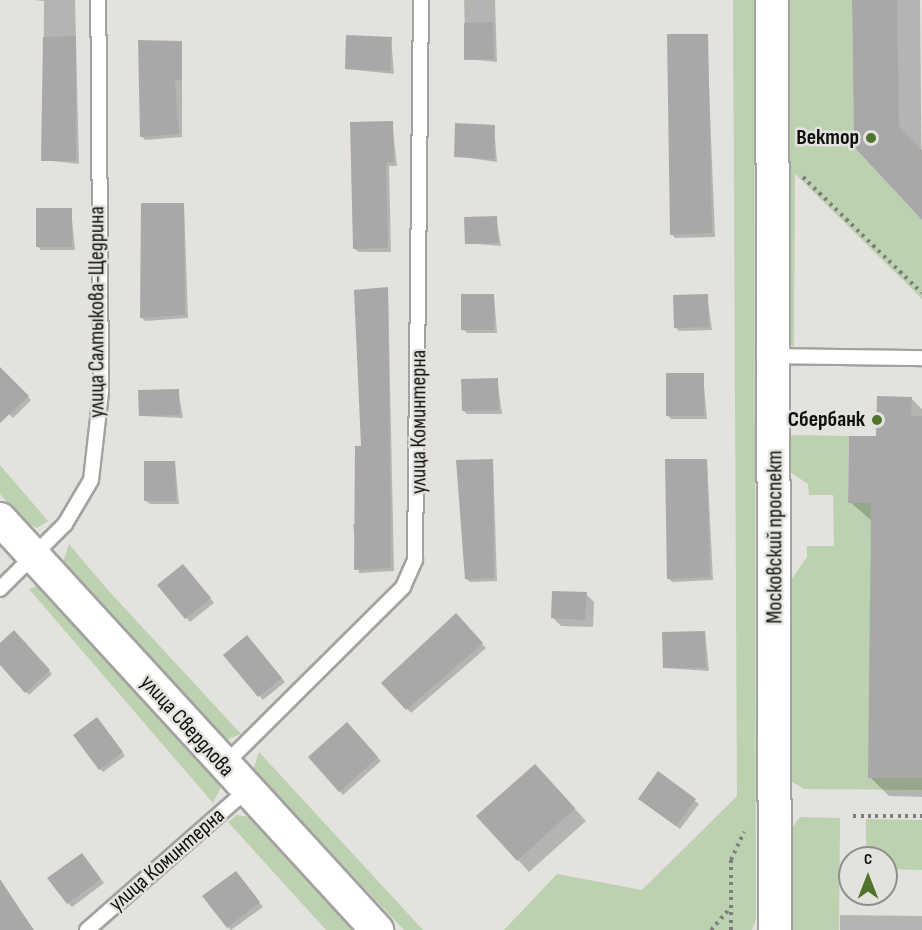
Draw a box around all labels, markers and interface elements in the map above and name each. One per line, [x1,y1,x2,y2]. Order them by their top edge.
place label: Вектор [796,125,859,151]
marker: Вектор [864,131,878,145]
street label: улица Салтыкова-Щедрина [84,206,110,418]
street label: улица Коминтерна [406,350,432,494]
place label: Сбербанк [788,407,865,433]
marker: Сбербанк [870,413,884,427]
street label: Московский проспект [762,450,788,624]
street label: улица Свердлова [134,670,240,782]
street label: улица Коминтерна [104,803,230,917]
north arrow [838,846,898,906]
text: С [864,850,872,869]

